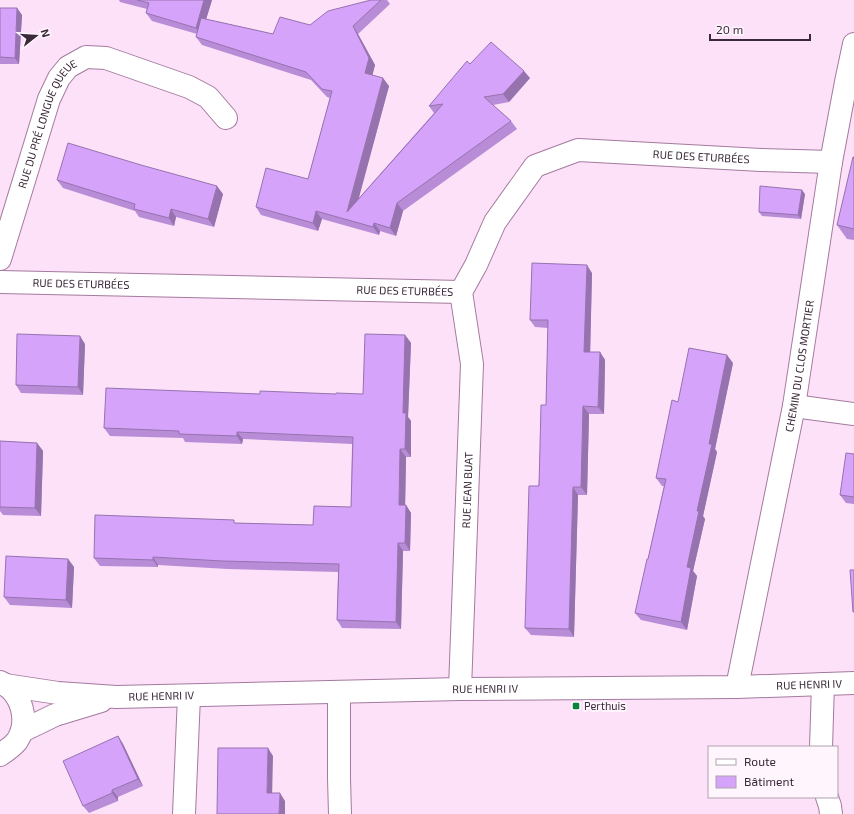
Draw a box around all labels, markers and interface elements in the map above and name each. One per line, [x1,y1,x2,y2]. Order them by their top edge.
north arrow [16,16,56,56]
scale bar [710,16,810,42]
text: 20 m [716,22,743,36]
text: N [39,27,53,39]
street label: RUE DU PRÉ LONGUE QUEUE [15,57,79,190]
street label: RUE DES ETURBÉES [652,147,750,165]
street label: RUE DES ETURBÉES [32,276,130,291]
street label: RUE DES ETURBÉES [356,283,454,298]
street label: CHEMIN DU CLOS MORTIER [782,299,816,433]
street label: RUE JEAN BUAT [459,451,475,528]
street label: RUE HENRI IV [776,676,843,692]
street label: RUE HENRI IV [452,682,518,695]
street label: RUE HENRI IV [128,688,195,703]
place label: Perthuis [584,699,626,712]
marker: Perthuis [571,701,581,711]
legend [708,746,838,798]
text: Route [744,754,776,768]
text: Bâtiment [744,774,795,788]

